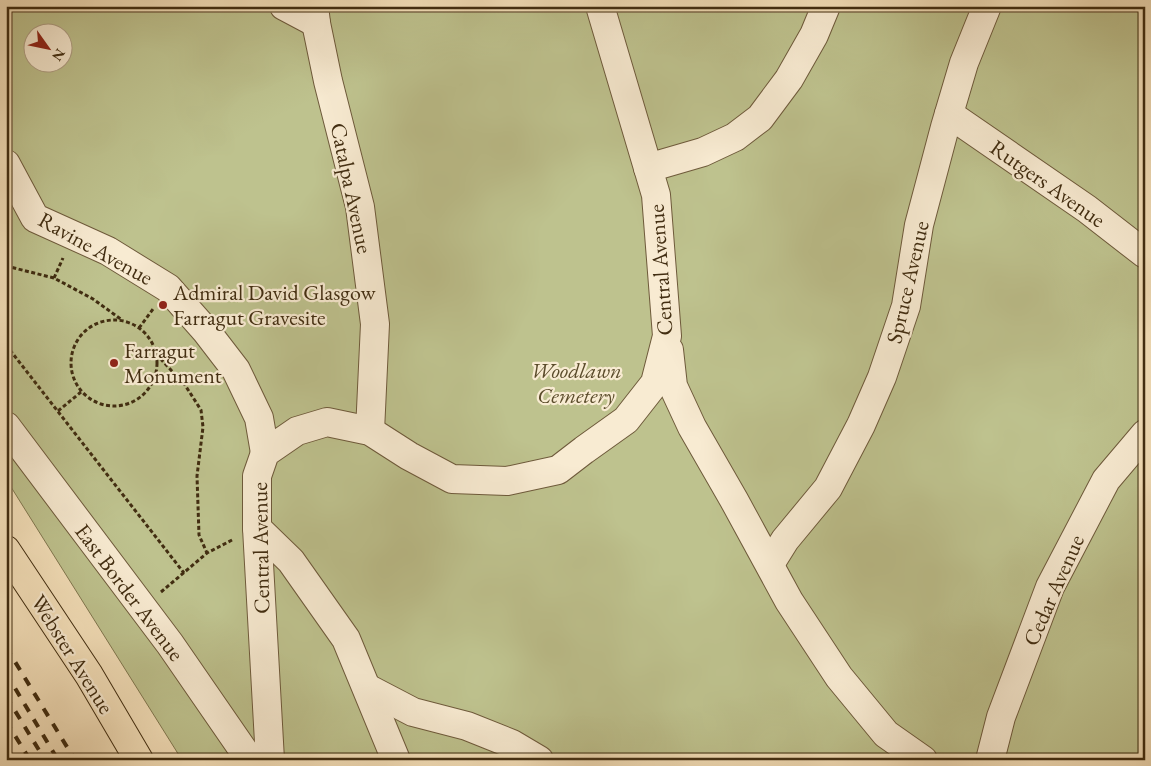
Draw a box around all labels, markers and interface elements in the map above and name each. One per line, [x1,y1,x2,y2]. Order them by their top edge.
north arrow [22,22,72,72]
text: N [48,45,70,65]
street label: Catalpa Avenue [324,120,380,256]
street label: Rutgers Avenue [984,133,1111,234]
street label: Central Avenue [641,203,680,337]
street label: Ravine Avenue [33,205,159,292]
street label: Spruce Avenue [879,217,936,346]
place label: Admiral David Glasgow Farragut Gravesite [172,278,376,332]
marker: Admiral David Glasgow Farragut Gravesite [157,299,169,311]
place label: Farragut Monument [124,336,222,390]
park label: Woodlawn Cemetery [530,356,622,410]
marker: Farragut Monument [108,357,120,369]
street label: Central Avenue [245,481,276,614]
street label: East Border Avenue [68,518,191,667]
street label: Cedar Avenue [1016,530,1091,650]
street label: Webster Avenue [24,589,121,720]

